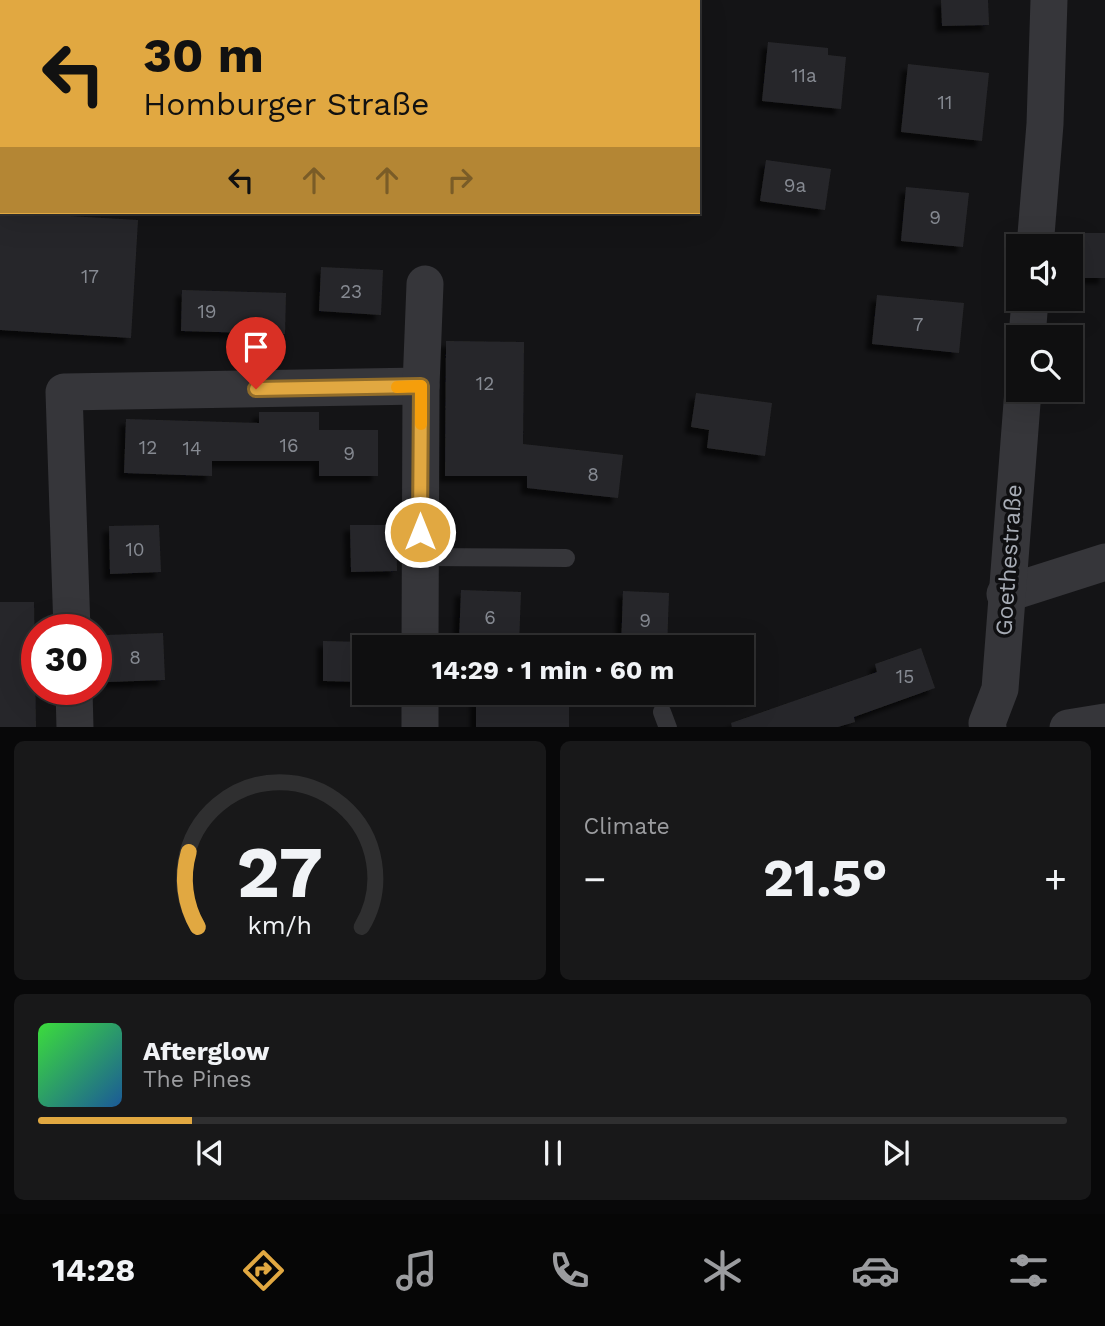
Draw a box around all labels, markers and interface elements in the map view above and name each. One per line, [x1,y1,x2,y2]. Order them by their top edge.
text: 30 m [143,26,264,84]
icon: left [28,28,119,119]
house number: 11a [791,64,817,87]
text: Homburger Straße [143,85,430,123]
house number: 11 [938,91,952,114]
icon: left [222,161,260,199]
icon: ahead [295,161,333,199]
icon: ahead [368,161,406,199]
icon: right [441,161,479,199]
house number: 9a [784,174,806,197]
house number: 9 [929,206,941,229]
map controls [1006,234,1083,402]
button: sound [1006,234,1083,311]
house number: 17 [81,265,99,288]
house number: 23 [340,280,362,303]
house number: 19 [197,300,217,323]
house number: 7 [913,313,923,336]
pin [226,317,286,389]
button: search [1006,325,1083,402]
icon: arrive [237,328,275,366]
house number: 12 [476,372,494,395]
house number: 16 [280,434,298,457]
house number: 12 [139,436,157,459]
house number: 14 [182,437,202,460]
house number: 9 [343,442,355,465]
house number: 8 [587,463,599,486]
street label: Goethestraße [990,483,1028,637]
position arrow [383,495,457,569]
house number: 10 [125,538,145,561]
house number: 6 [484,606,496,629]
house number: 9 [639,609,651,632]
speed limit sign: 30 [21,614,112,705]
house number: 8 [129,646,141,669]
text: 14:29 · 1 min · 60 m [432,655,674,685]
house number: 15 [896,665,914,688]
text: Climate [584,813,670,840]
text: 27 [237,829,323,915]
text: 21.5° [763,848,888,909]
text: − [584,857,606,901]
text: + [1044,857,1067,901]
text: km/h [248,910,312,939]
text: Afterglow [143,1036,269,1066]
text: The Pines [143,1066,252,1093]
icon: previous [191,1134,229,1172]
icon: pause [534,1134,572,1172]
icon: next [877,1134,915,1172]
icon: directions [239,1246,288,1295]
icon: music [392,1246,441,1295]
icon: phone [545,1246,594,1295]
icon: climate [698,1246,747,1295]
icon: car [851,1246,900,1295]
icon: filters [1004,1246,1053,1295]
text: 14:28 [52,1251,135,1289]

